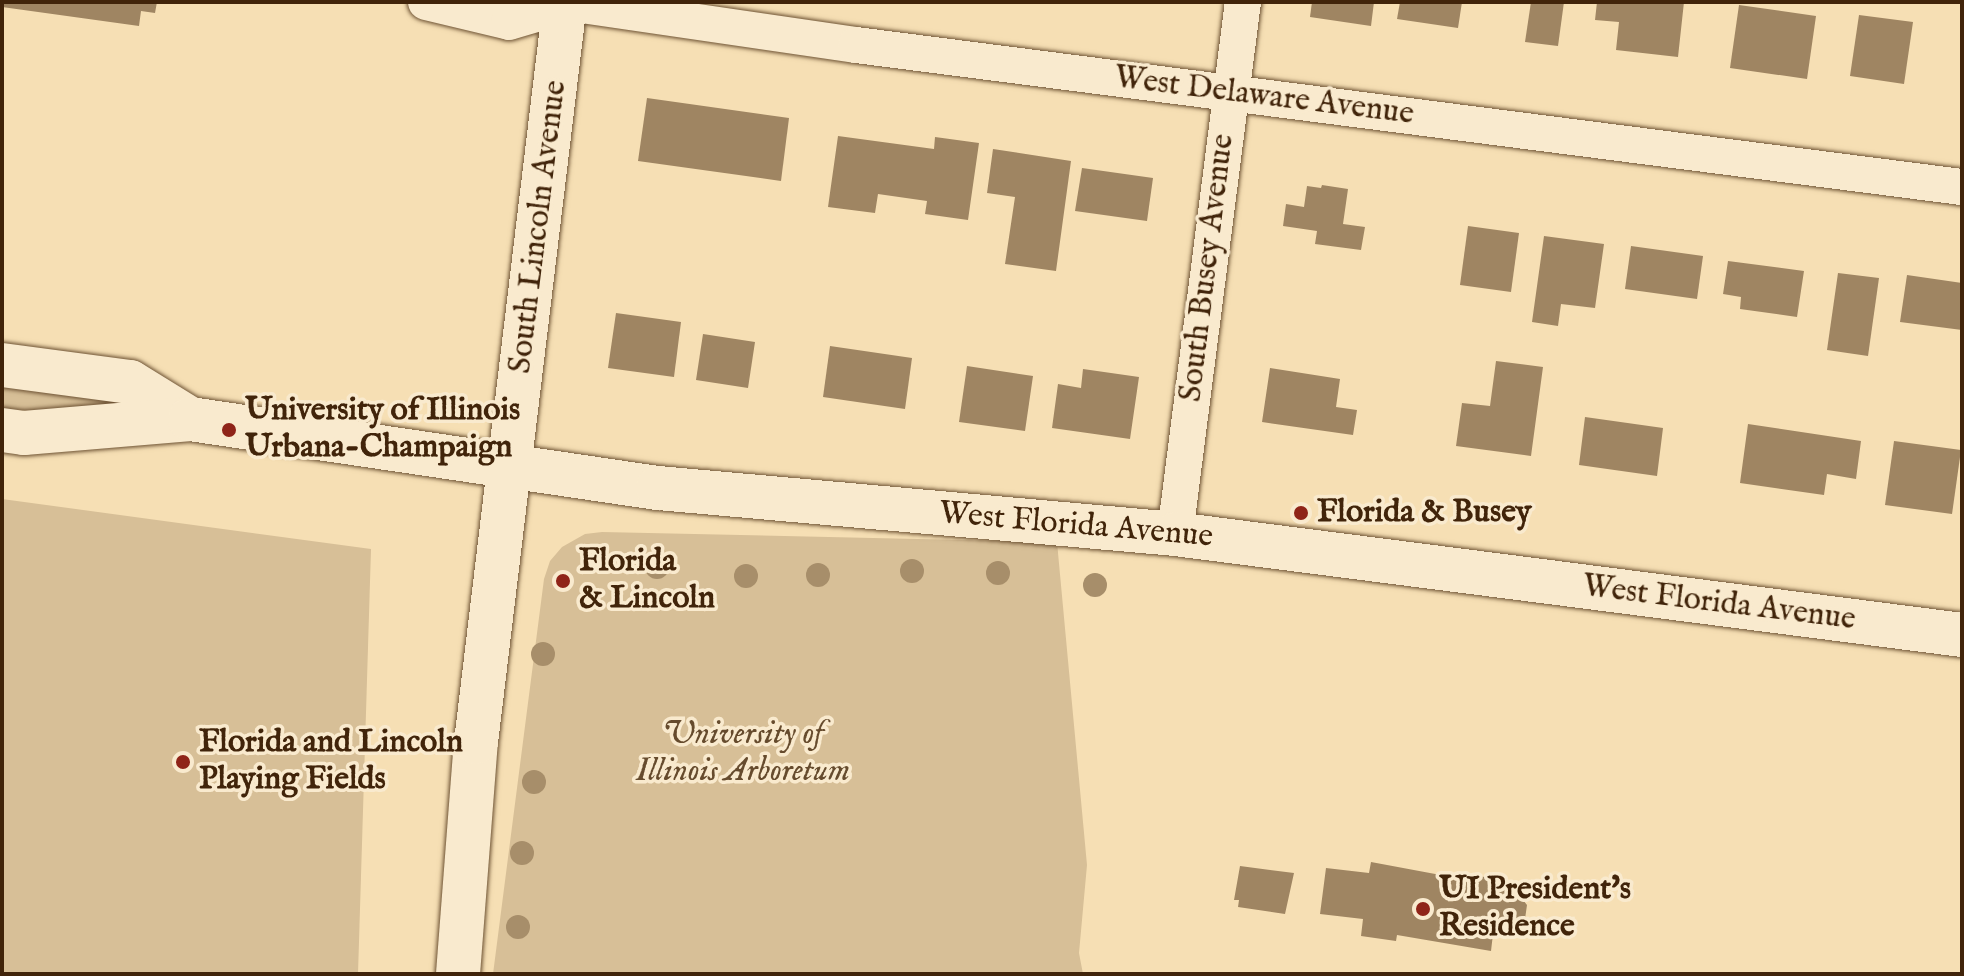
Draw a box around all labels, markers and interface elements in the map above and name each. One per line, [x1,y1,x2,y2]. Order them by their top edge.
street label: West Delaware Avenue [1112,60,1416,134]
street label: South Lincoln Avenue [502,78,576,376]
street label: South Busey Avenue [1173,132,1243,404]
place label: University of Illinois Urbana-Champaign [245,393,520,468]
marker: University of Illinois Urbana-Champaign [220,421,238,439]
place label: Florida & Busey [1317,494,1532,532]
street label: West Florida Avenue [938,495,1214,557]
marker: Florida & Busey [1292,504,1310,522]
place label: Florida & Lincoln [579,544,715,619]
street label: West Florida Avenue [1580,568,1858,640]
marker: Florida & Lincoln [554,572,572,590]
park label: University of Illinois Arboretum [636,717,850,792]
place label: Florida and Lincoln Playing Fields [199,725,463,800]
marker: Florida and Lincoln Playing Fields [174,753,192,771]
place label: UI President's Residence [1439,872,1631,947]
marker: UI President's Residence [1414,900,1432,918]

